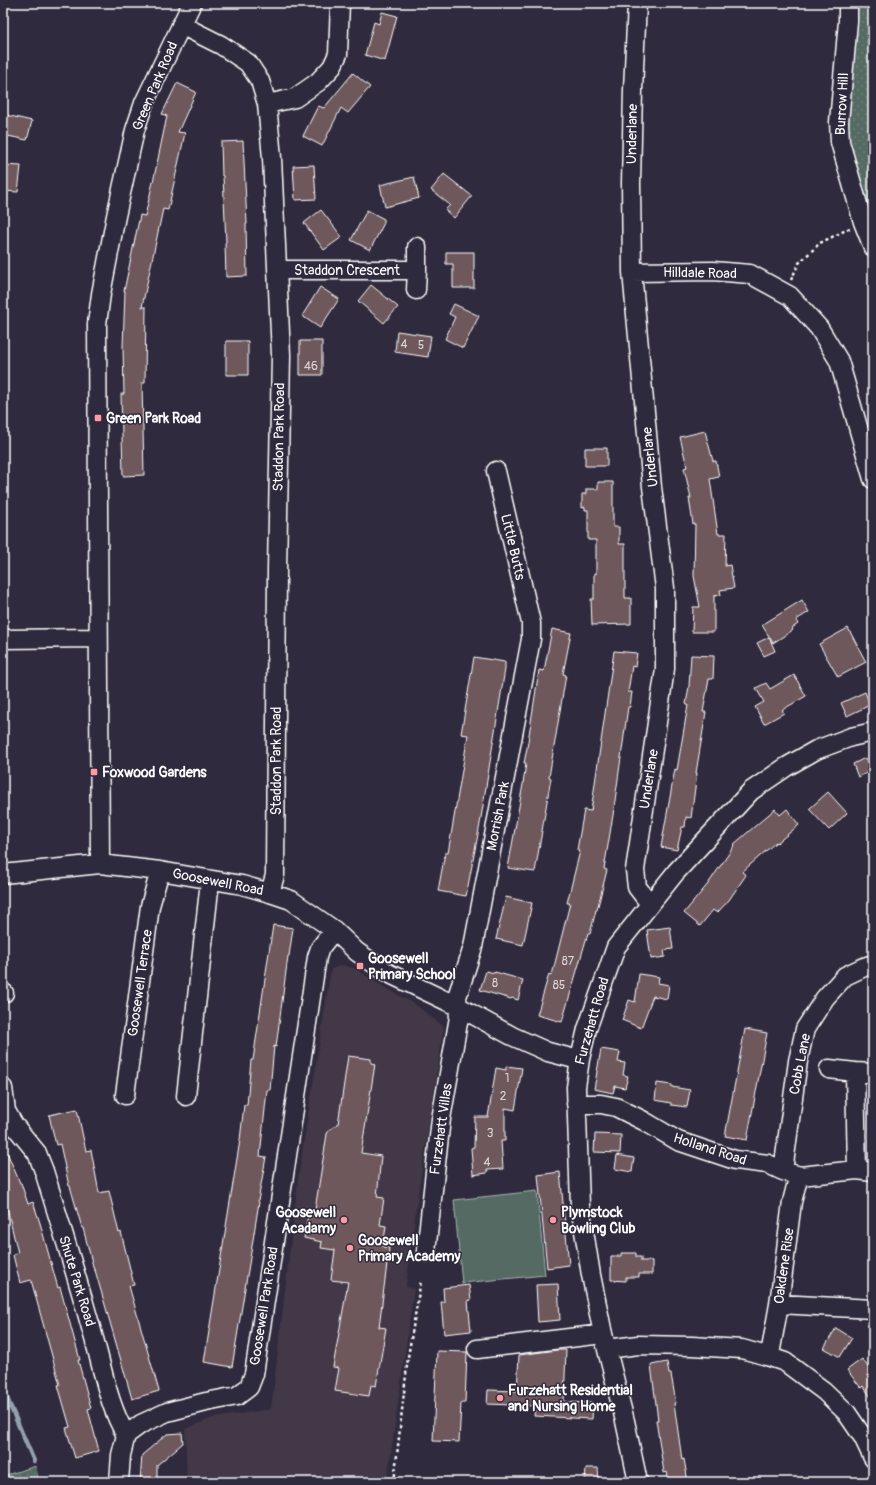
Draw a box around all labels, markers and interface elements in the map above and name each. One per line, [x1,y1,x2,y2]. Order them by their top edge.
street label: Green Park Road [129,39,181,133]
street label: Burrow Hill [832,72,852,136]
street label: Underlane [623,104,641,164]
street label: Staddon Crescent [294,262,400,279]
street label: Hilldale Road [663,264,737,282]
house number: 4 [401,337,408,352]
house number: 5 [418,338,424,353]
house number: 46 [304,359,318,374]
street label: Staddon Park Road [270,382,288,491]
place label: Green Park Road [106,410,201,427]
marker: Green Park Road [93,413,103,423]
street label: Underlane [638,426,662,488]
street label: Little Butts [497,512,529,582]
street label: Staddon Park Road [268,707,285,815]
street label: Underlane [636,748,662,810]
place label: Foxwood Gardens [102,764,207,781]
marker: Foxwood Gardens [89,767,99,777]
street label: Morrish Park [483,780,513,852]
street label: Goosewell Road [171,865,265,899]
street label: Goosewell Terrace [124,928,156,1038]
place label: Goosewell Primary School [368,950,456,983]
house number: 87 [562,954,575,969]
marker: Goosewell Primary School [355,961,365,971]
street label: Furzehatt Road [571,975,613,1067]
house number: 8 [492,976,498,991]
house number: 85 [553,978,565,993]
street label: Cobb Lane [786,1032,814,1096]
house number: 1 [505,1071,509,1086]
street label: Furzehatt Villas [426,1082,456,1176]
house number: 2 [500,1089,507,1104]
house number: 3 [487,1126,494,1141]
street label: Holland Road [671,1129,749,1169]
house number: 4 [484,1155,491,1170]
place label: Goosewell Acadamy [276,1204,336,1237]
place label: Plymstock Bowling Club [561,1204,635,1237]
marker: Goosewell Acadamy [339,1215,349,1225]
marker: Plymstock Bowling Club [548,1215,558,1225]
street label: Oakdene Rise [770,1227,798,1305]
place label: Goosewell Primary Academy [358,1232,460,1265]
street label: Shute Park Road [55,1234,99,1329]
marker: Goosewell Primary Academy [345,1243,355,1253]
street label: Goosewell Park Road [246,1245,282,1367]
place label: Furzehatt Residential and Nursing Home [508,1382,633,1415]
marker: Furzehatt Residential and Nursing Home [495,1393,505,1403]

